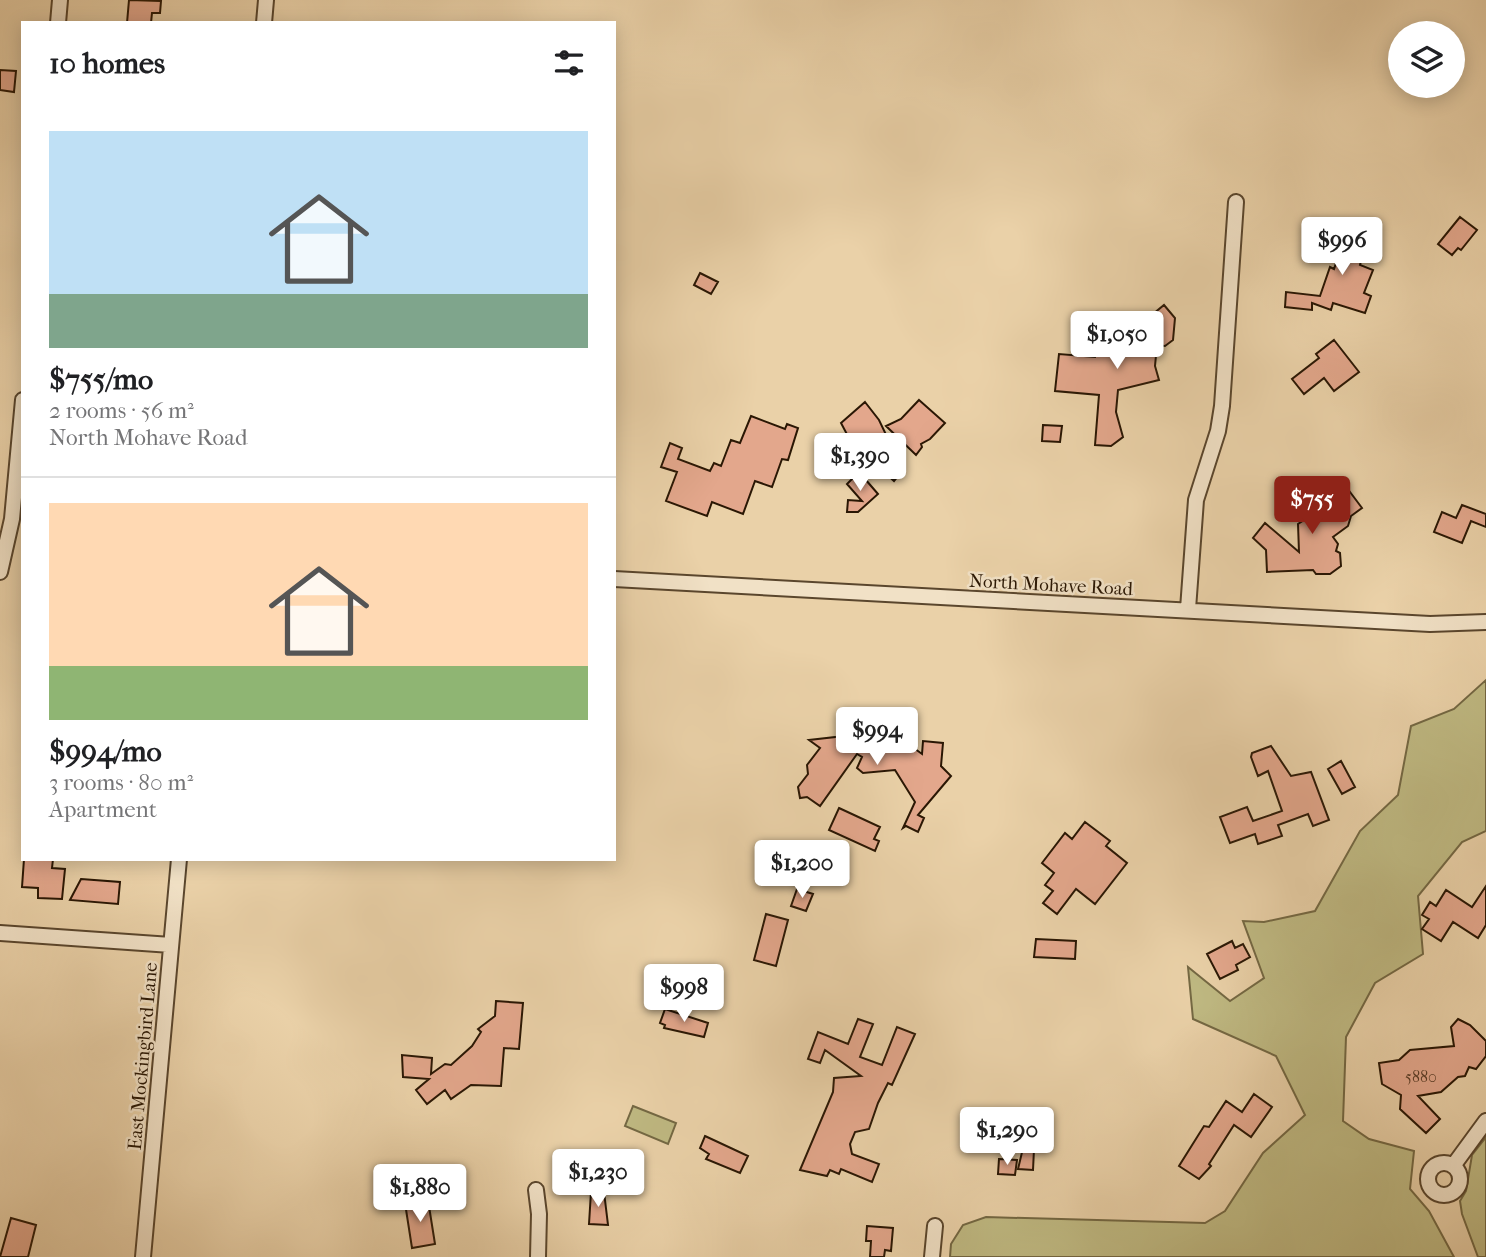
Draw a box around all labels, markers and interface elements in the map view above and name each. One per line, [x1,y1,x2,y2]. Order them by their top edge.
map controls [1388,21,1465,98]
button: layers [1388,21,1465,98]
icon: filters [550,44,588,82]
text: 10 homes [49,46,165,81]
icon: home [256,176,382,302]
pin: $996 [1301,218,1383,277]
text: $996 [1317,226,1367,253]
pin: $1,050 [1060,312,1174,371]
text: $1,050 [1087,320,1147,347]
text: $755/mo [49,362,153,397]
text: 2 rooms · 56 m² [49,397,194,424]
text: North Mohave Road [49,424,247,451]
pin: $1,390 [803,434,917,493]
text: $1,390 [830,442,890,469]
pin: $755 [1271,476,1353,536]
text: $755 [1290,485,1334,512]
icon: home [256,548,382,674]
street label: North Mohave Road [969,570,1134,600]
pin: $994 [836,708,918,767]
text: $994 [852,716,902,743]
text: $994/mo [49,734,162,769]
text: 3 rooms · 80 m² [49,769,193,796]
text: Apartment [49,796,157,823]
pin: $1,200 [745,841,859,900]
text: $1,200 [771,849,833,876]
street label: East Mockingbird Lane [124,961,162,1151]
pin: $998 [643,964,725,1024]
text: $998 [660,973,708,1000]
house number: 5880 [1405,1067,1437,1086]
pin: $1,290 [950,1108,1064,1167]
text: $1,290 [976,1116,1038,1143]
pin: $1,230 [541,1150,655,1209]
text: $1,230 [568,1158,628,1185]
pin: $1,880 [363,1164,477,1224]
text: $1,880 [389,1173,451,1200]

